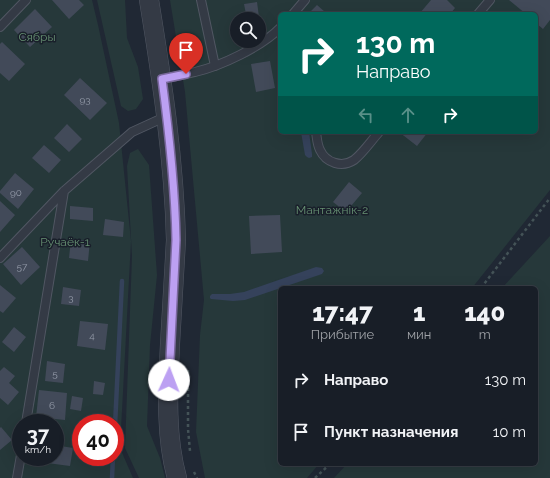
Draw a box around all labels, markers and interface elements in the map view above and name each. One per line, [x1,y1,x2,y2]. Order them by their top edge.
map controls [230,12,266,48]
button: search [230,12,266,48]
text: 130 m [356,27,435,60]
icon: right [290,28,342,80]
park label: Сябры [18,30,56,44]
pin [169,33,203,74]
icon: arrive [175,39,197,61]
text: Направо [356,61,430,82]
house number: 93 [79,94,91,105]
icon: left [355,104,377,126]
icon: ahead [397,104,419,126]
icon: right [439,104,461,126]
house number: 90 [10,187,22,198]
park label: Мантажнік-2 [296,203,368,217]
park label: Ручаёк-1 [40,235,90,249]
house number: 57 [17,261,28,272]
house number: 3 [68,292,74,303]
text: 17:47 [312,298,373,327]
text: 1 [413,298,425,327]
text: 140 [464,298,505,327]
text: Прибытие [311,327,374,342]
text: мин [407,327,431,342]
text: m [479,327,491,342]
house number: 4 [89,330,95,341]
position arrow [148,359,190,401]
house number: 5 [52,368,58,379]
icon: right [290,369,312,391]
text: Направо [324,371,388,389]
text: 130 m [485,371,526,389]
house number: 6 [49,400,55,411]
speed limit sign: 40 [72,414,124,466]
icon: arrive [290,421,312,443]
text: 37 [27,423,49,447]
text: Пункт назначения [324,423,458,441]
text: 10 m [493,423,526,441]
text: km/h [25,444,51,455]

